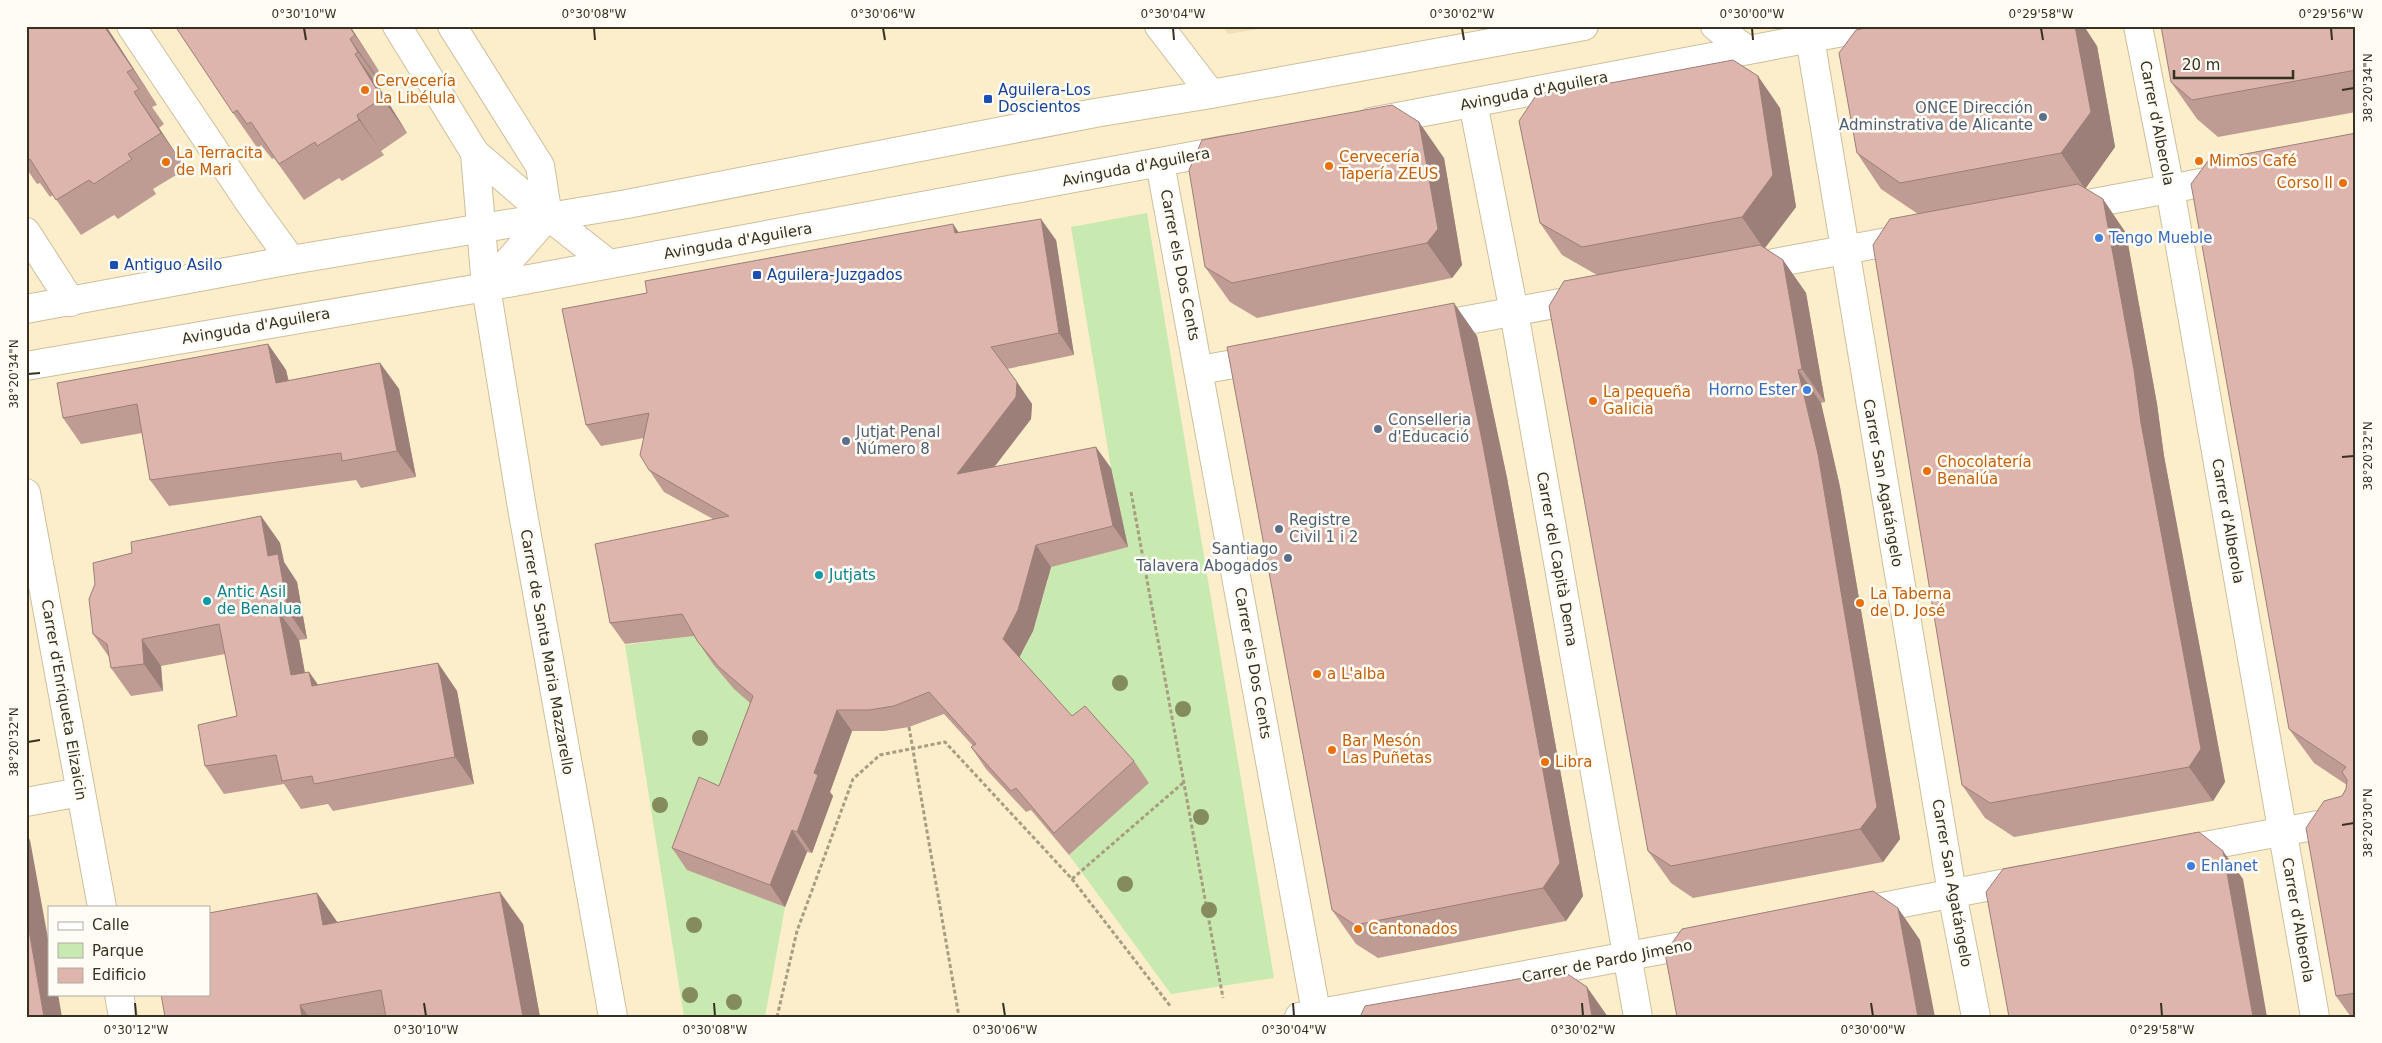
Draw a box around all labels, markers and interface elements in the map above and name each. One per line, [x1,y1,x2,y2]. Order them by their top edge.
text: 0°30'10"W [272,7,337,21]
text: 0°30'08"W [562,7,627,21]
text: 0°30'06"W [851,7,916,21]
text: 0°30'04"W [1141,7,1206,21]
text: 0°30'02"W [1430,7,1495,21]
text: 0°30'00"W [1720,7,1785,21]
text: 0°29'58"W [2009,7,2074,21]
text: 0°29'56"W [2299,7,2364,21]
scale bar [2174,48,2293,80]
text: 38°20'34"N [2361,53,2375,123]
text: 20 m [2182,56,2220,74]
street label: Carrer d'Alberola [2136,59,2178,187]
street label: Avinguda d'Aguilera [1459,68,1609,114]
place label: Cervecería La Libélula [375,72,456,107]
place label: Aguilera-Los Doscientos [998,81,1091,116]
marker: Cervecería La Libélula [359,84,371,96]
marker: Aguilera-Los Doscientos [982,93,994,105]
place label: ONCE Dirección Adminstrativa de Alicante [1839,99,2033,134]
marker: ONCE Dirección Adminstrativa de Alicante [2037,111,2049,123]
place label: La Terracita de Mari [176,144,263,179]
street label: Avinguda d'Aguilera [1061,144,1211,190]
place label: Cervecería Tapería ZEUS [1338,148,1438,183]
place label: Mimos Café [2209,152,2297,170]
marker: Mimos Café [2193,155,2205,167]
marker: La Terracita de Mari [160,156,172,168]
marker: Cervecería Tapería ZEUS [1323,160,1335,172]
place label: Corso II [2277,174,2333,192]
marker: Corso II [2337,177,2349,189]
street label: Carrer els Dos Cents [1156,188,1204,342]
street label: Avinguda d'Aguilera [662,219,814,263]
place label: Tengo Mueble [2108,229,2212,247]
marker: Tengo Mueble [2093,232,2105,244]
place label: Antiguo Asilo [124,256,222,274]
marker: Antiguo Asilo [108,259,120,271]
place label: Aguilera-Juzgados [767,266,903,284]
marker: Aguilera-Juzgados [751,269,763,281]
street label: Avinguda d'Aguilera [180,304,332,348]
text: 38°20'34"N [7,339,21,409]
place label: Horno Ester [1709,381,1798,399]
place label: La pequeña Galicia [1603,383,1691,418]
marker: Horno Ester [1801,384,1813,396]
marker: La pequeña Galicia [1587,395,1599,407]
street label: Carrer San Agatángelo [1859,398,1907,568]
place label: Conselleria d'Educació [1388,411,1471,446]
text: 38°20'32"N [2361,421,2375,491]
place label: Jutjat Penal Número 8 [855,423,940,458]
marker: Conselleria d'Educació [1372,423,1384,435]
marker: Jutjat Penal Número 8 [840,435,852,447]
place label: Chocolatería Benalúa [1937,453,2032,488]
street label: Carrer d'Alberola [2208,457,2248,585]
marker: Chocolatería Benalúa [1921,465,1933,477]
street label: Carrer del Capità Dema [1533,470,1581,648]
place label: Registre Civil 1 i 2 [1289,511,1358,546]
marker: Registre Civil 1 i 2 [1273,523,1285,535]
street label: Carrer de Santa Maria Mazzarello [516,528,578,776]
place label: Santiago Talavera Abogados [1135,540,1278,575]
marker: Santiago Talavera Abogados [1282,552,1294,564]
place label: Jutjats [828,566,876,584]
marker: Jutjats [813,569,825,581]
place label: Antic Asil de Benalua [217,583,302,618]
place label: La Taberna de D. José [1870,585,1952,620]
street label: Carrer els Dos Cents [1231,586,1275,740]
marker: Antic Asil de Benalua [201,595,213,607]
marker: La Taberna de D. José [1854,597,1866,609]
street label: Carrer d'Enriqueta Elizaicin [37,598,91,802]
place label: a L'alba [1327,665,1386,683]
marker: a L'alba [1311,668,1323,680]
text: 38°20'32"N [7,707,21,777]
place label: Bar Mesón Las Puñetas [1342,732,1432,767]
marker: Bar Mesón Las Puñetas [1326,744,1338,756]
place label: Libra [1555,753,1592,771]
marker: Libra [1539,756,1551,768]
text: 38°20'30"N [2361,788,2375,858]
street label: Carrer San Agatángelo [1928,798,1976,968]
street label: Carrer d'Alberola [2278,856,2318,984]
place label: Enlanet [2201,857,2258,875]
marker: Enlanet [2185,860,2197,872]
legend [48,906,210,996]
text: Calle [92,916,129,934]
place label: Cantonados [1368,920,1458,938]
marker: Cantonados [1352,923,1364,935]
street label: Carrer de Pardo Jimeno [1520,936,1694,986]
text: Parque [92,942,144,960]
text: Edificio [92,966,146,984]
text: 0°30'12"W [104,1023,169,1037]
text: 0°30'10"W [394,1023,459,1037]
text: 0°30'08"W [683,1023,748,1037]
text: 0°30'06"W [973,1023,1038,1037]
text: 0°30'04"W [1262,1023,1327,1037]
text: 0°30'02"W [1551,1023,1616,1037]
text: 0°30'00"W [1841,1023,1906,1037]
text: 0°29'58"W [2130,1023,2195,1037]

